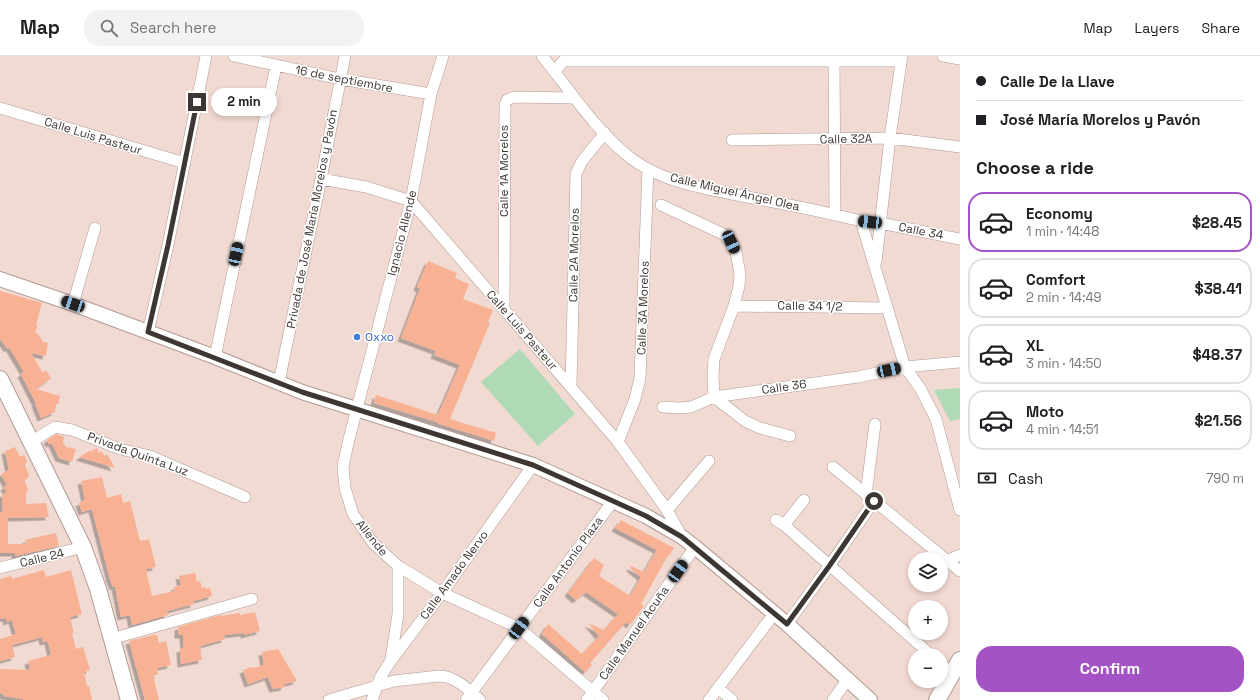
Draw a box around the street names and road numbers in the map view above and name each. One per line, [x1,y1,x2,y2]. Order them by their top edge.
street label: 16 de septiembre [294,62,394,96]
street label: Privada de José María Morelos y Pavón [283,108,341,330]
street label: Calle Luis Pasteur [42,114,144,159]
street label: Calle 1A Morelos [496,125,512,217]
street label: Calle 32A [820,131,873,147]
street label: Calle Miguel Ángel Olea [669,169,802,215]
street label: Ignacio Allende [384,188,420,278]
street label: Calle 2A Morelos [565,208,583,302]
street label: Calle 34 [897,219,945,243]
street label: Calle 3A Morelos [633,261,653,355]
street label: Calle Luis Pasteur [483,287,562,374]
street label: Calle 34 1/2 [777,297,843,315]
street label: Calle 36 [760,376,808,398]
street label: Privada Quinta Luz [85,428,191,480]
street label: Calle Antonio Plaza [530,513,607,611]
street label: Allende [352,516,392,560]
street label: Calle Amado Nervo [416,527,492,623]
street label: Calle 24 [18,545,66,571]
street label: Calle Manuel Acuña [595,583,673,683]

